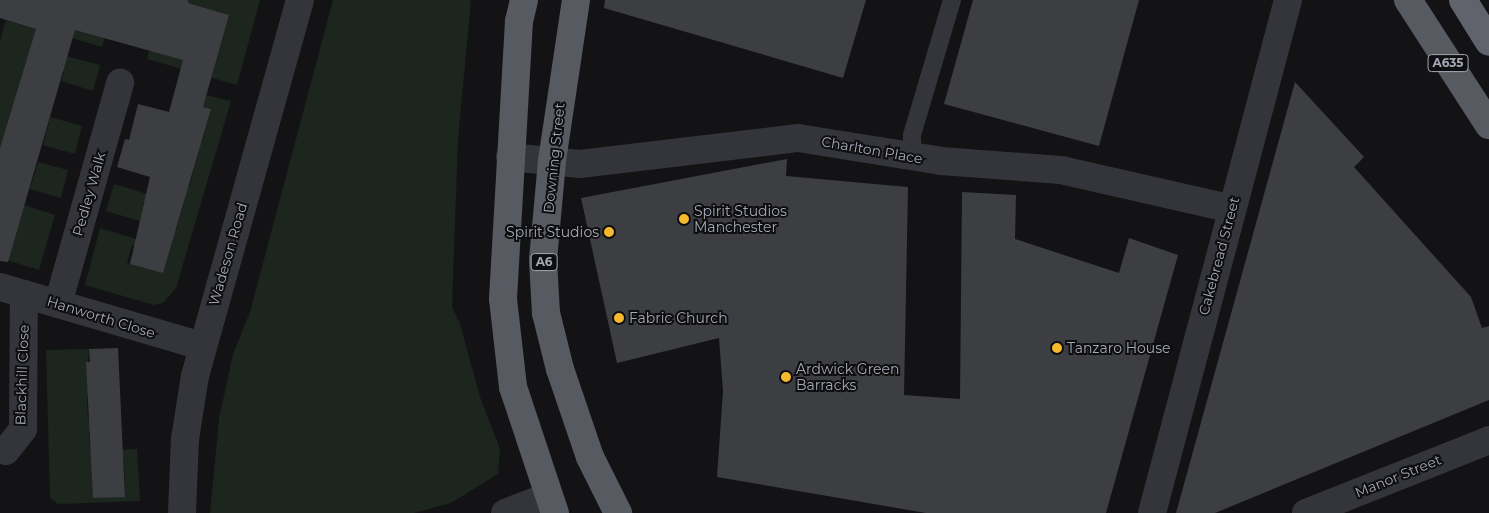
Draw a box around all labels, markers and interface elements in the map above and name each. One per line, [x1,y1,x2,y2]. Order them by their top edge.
road number: A635 [1427,54,1469,72]
street label: Downing Street [540,102,568,214]
street label: Charlton Place [820,133,924,167]
street label: Pedley Walk [69,150,109,238]
street label: Cakebread Street [1195,195,1243,317]
street label: Wadeson Road [205,201,251,307]
place label: Spirit Studios Manchester [694,203,787,236]
marker: Spirit Studios Manchester [678,213,690,225]
place label: Spirit Studios [506,224,599,240]
marker: Spirit Studios [603,226,615,238]
road number: A6 [530,252,558,272]
street label: Hanworth Close [45,293,157,341]
place label: Fabric Church [629,310,728,326]
marker: Fabric Church [613,312,625,324]
street label: Blackhill Close [12,324,32,426]
place label: Tanzaro House [1067,340,1171,356]
marker: Tanzaro House [1051,342,1063,354]
place label: Ardwick Green Barracks [796,361,899,394]
marker: Ardwick Green Barracks [780,371,792,383]
street label: Manor Street [1352,451,1444,501]

